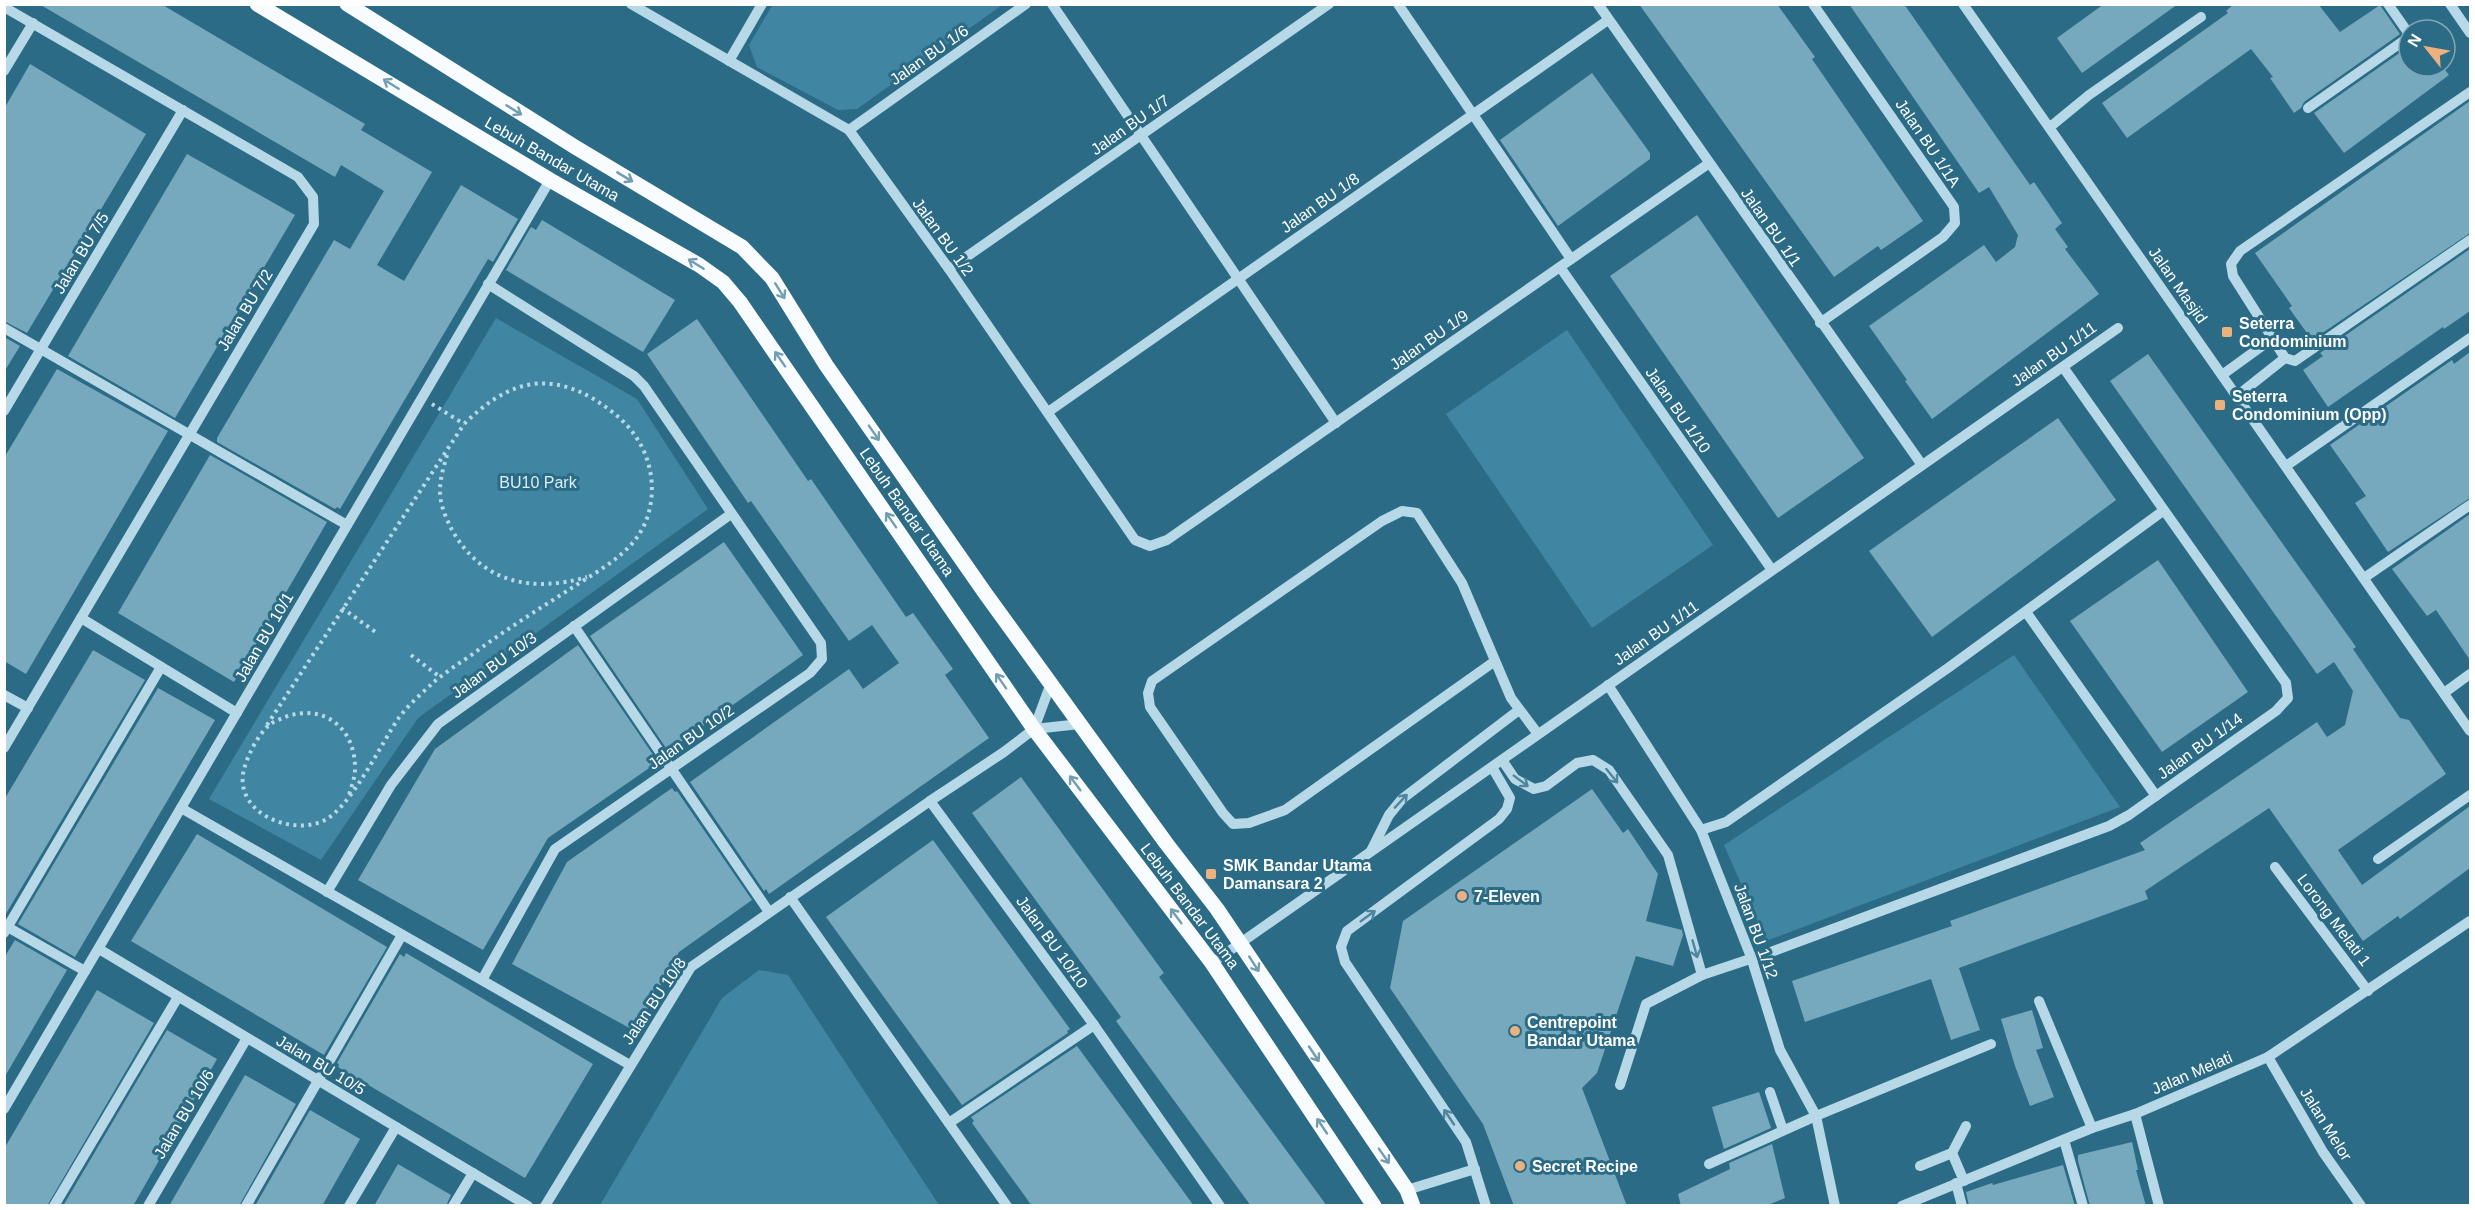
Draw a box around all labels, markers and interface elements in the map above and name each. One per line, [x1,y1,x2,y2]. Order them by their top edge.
north arrow [2397,18,2457,78]
street label: Jalan BU 1/6 [887,22,971,88]
text: N [2404,31,2425,50]
one-way arrow [382,77,399,90]
street label: Jalan BU 1/7 [1088,92,1172,158]
street label: Jalan BU 1/1A [1892,96,1964,190]
one-way arrow [505,104,522,116]
street label: Lebuh Bandar Utama [482,114,622,204]
street label: Jalan BU 1/8 [1278,170,1362,236]
one-way arrow [616,171,633,183]
street label: Jalan BU 1/1 [1738,185,1804,269]
street label: Jalan BU 1/2 [909,195,977,279]
street label: Jalan BU 7/5 [50,209,112,297]
street label: Jalan Masjid [2146,244,2210,326]
one-way arrow [688,258,705,270]
street label: Jalan BU 7/2 [214,266,276,354]
one-way arrow [774,283,787,300]
street label: Jalan BU 1/9 [1387,307,1471,373]
place label: Seterra Condominium [2239,315,2347,350]
street label: Jalan BU 1/11 [2008,318,2100,389]
marker: Seterra Condominium [2220,325,2234,339]
one-way arrow [774,352,786,368]
street label: Jalan BU 1/10 [1642,364,1714,456]
place label: Seterra Condominium (Opp) [2232,388,2387,423]
marker: Seterra Condominium (Opp) [2213,398,2227,412]
one-way arrow [868,424,880,440]
street label: Lebuh Bandar Utama [856,445,958,579]
park label: BU10 Park [499,474,578,491]
one-way arrow [885,512,897,529]
street label: Jalan BU 10/1 [232,589,297,685]
street label: Jalan BU 1/11 [1610,597,1702,668]
street label: Jalan BU 10/3 [448,629,540,701]
one-way arrow [995,673,1007,689]
street label: Jalan BU 10/2 [645,701,737,773]
street label: Jalan BU 1/14 [2154,710,2246,782]
one-way arrow [1605,767,1618,783]
one-way arrow [1069,775,1081,791]
one-way arrow [1512,775,1528,787]
one-way arrow [1393,794,1408,809]
street label: Lebuh Bandar Utama [1137,840,1243,972]
place label: SMK Bandar Utama Damansara 2 [1223,857,1372,892]
marker: SMK Bandar Utama Damansara 2 [1204,867,1218,881]
street label: Lorong Melati 1 [2294,871,2374,969]
street label: Jalan BU 1/12 [1731,881,1781,981]
place label: 7-Eleven [1474,888,1540,905]
marker: 7-Eleven [1455,889,1469,903]
street label: Jalan BU 10/10 [1013,893,1091,991]
one-way arrow [1170,909,1183,925]
one-way arrow [1359,910,1375,922]
one-way arrow [1690,939,1701,958]
street label: Jalan BU 10/8 [619,955,689,1047]
one-way arrow [1248,955,1260,972]
place label: Centrepoint Bandar Utama [1527,1014,1636,1049]
marker: Centrepoint Bandar Utama [1508,1024,1522,1038]
street label: Jalan BU 10/5 [274,1032,369,1098]
one-way arrow [1308,1045,1320,1062]
street label: Jalan Melati [2149,1048,2235,1098]
street label: Jalan BU 10/6 [151,1066,217,1161]
street label: Jalan Melor [2297,1084,2355,1164]
one-way arrow [1443,1110,1455,1126]
one-way arrow [1316,1118,1329,1135]
one-way arrow [1378,1148,1390,1164]
place label: Secret Recipe [1532,1158,1638,1175]
marker: Secret Recipe [1513,1159,1527,1173]

